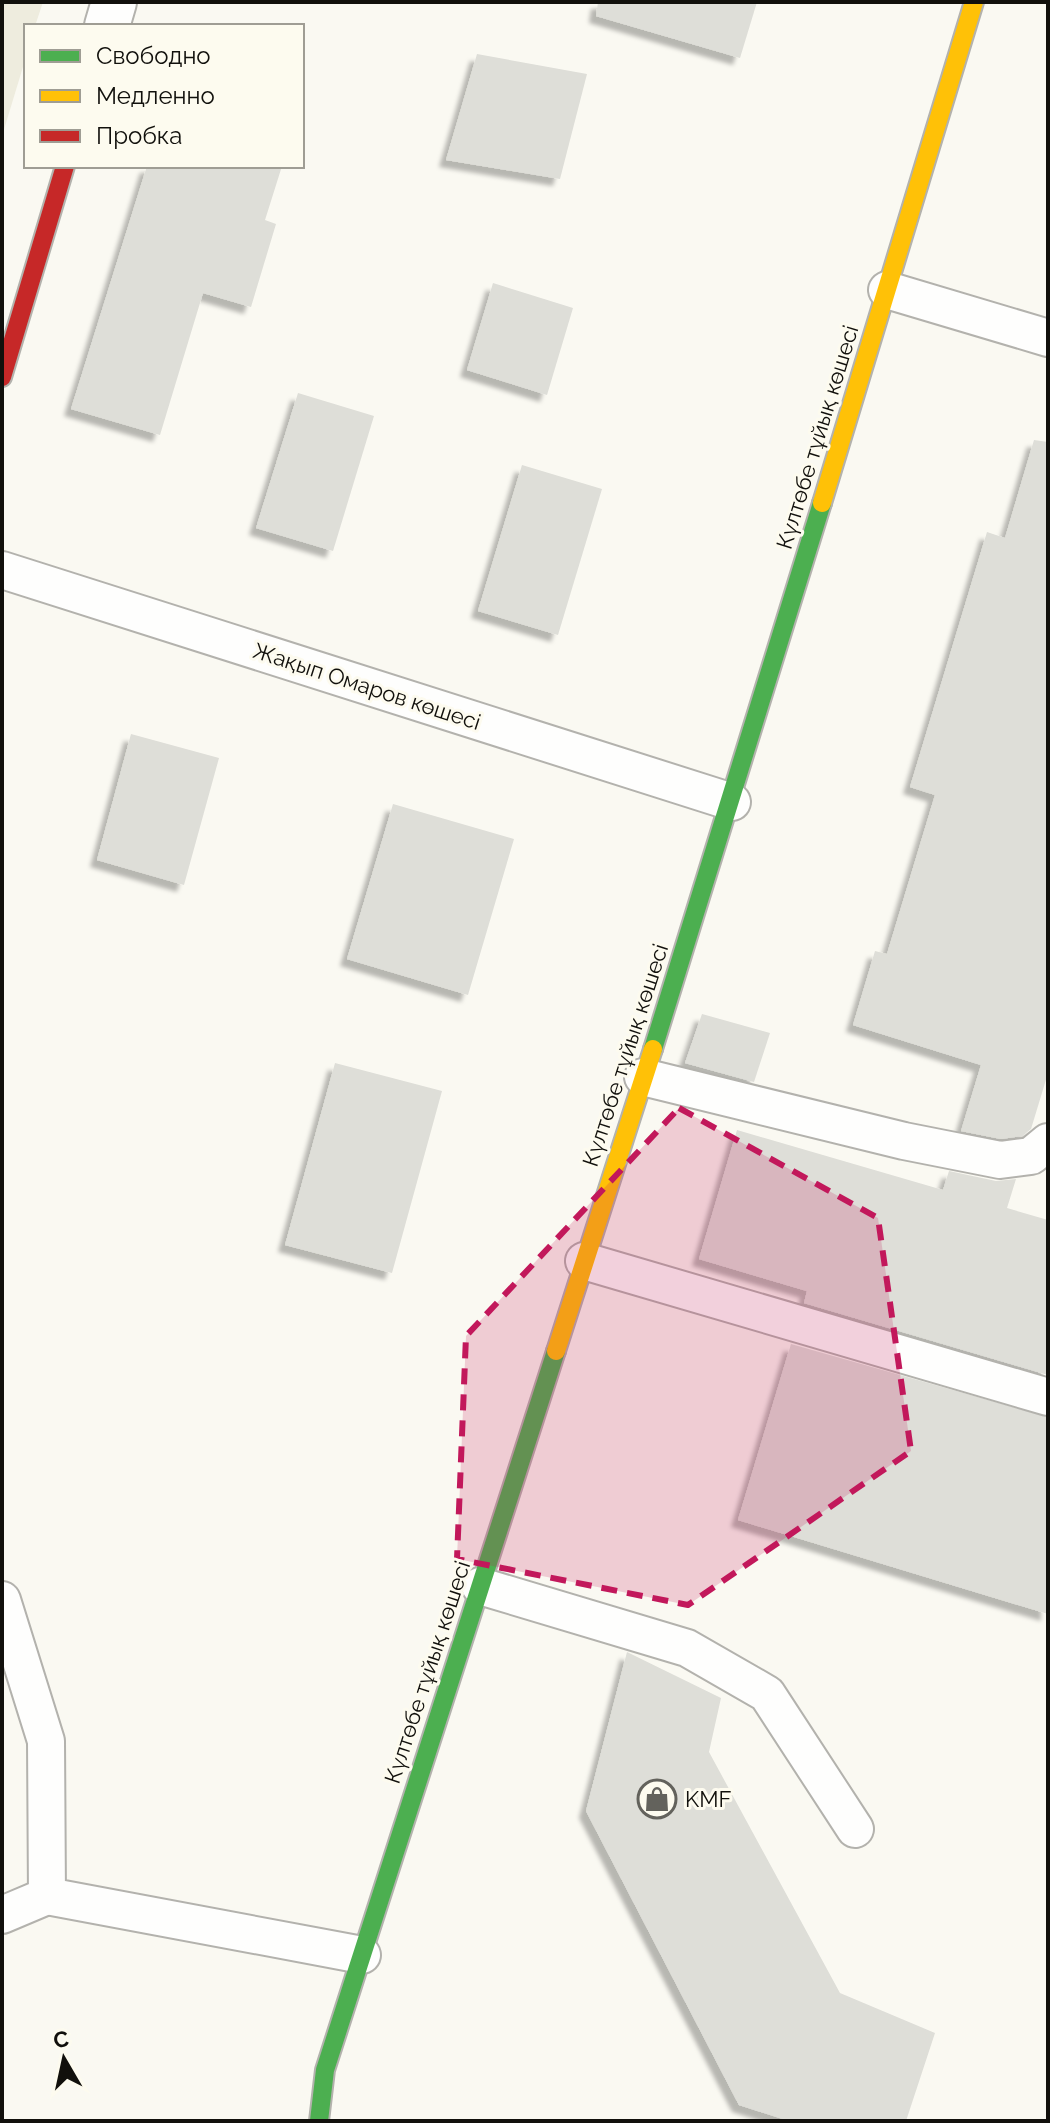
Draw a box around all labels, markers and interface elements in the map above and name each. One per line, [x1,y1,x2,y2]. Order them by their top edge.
legend [24,24,304,168]
text: Свободно [96,41,211,70]
text: Медленно [96,81,215,110]
text: Пробка [96,121,182,150]
street label: Күлтөбе тұйық көшесі [771,322,863,552]
street label: Жақып Омаров көшесі [250,637,484,735]
street label: Күлтөбе тұйық көшесі [577,940,673,1170]
street label: Күлтөбе тұйық көшесі [379,1557,475,1787]
shop icon: KMF [636,1778,678,1820]
place label: KMF [685,1786,731,1812]
north arrow [24,2019,104,2099]
text: С [51,2025,70,2053]

